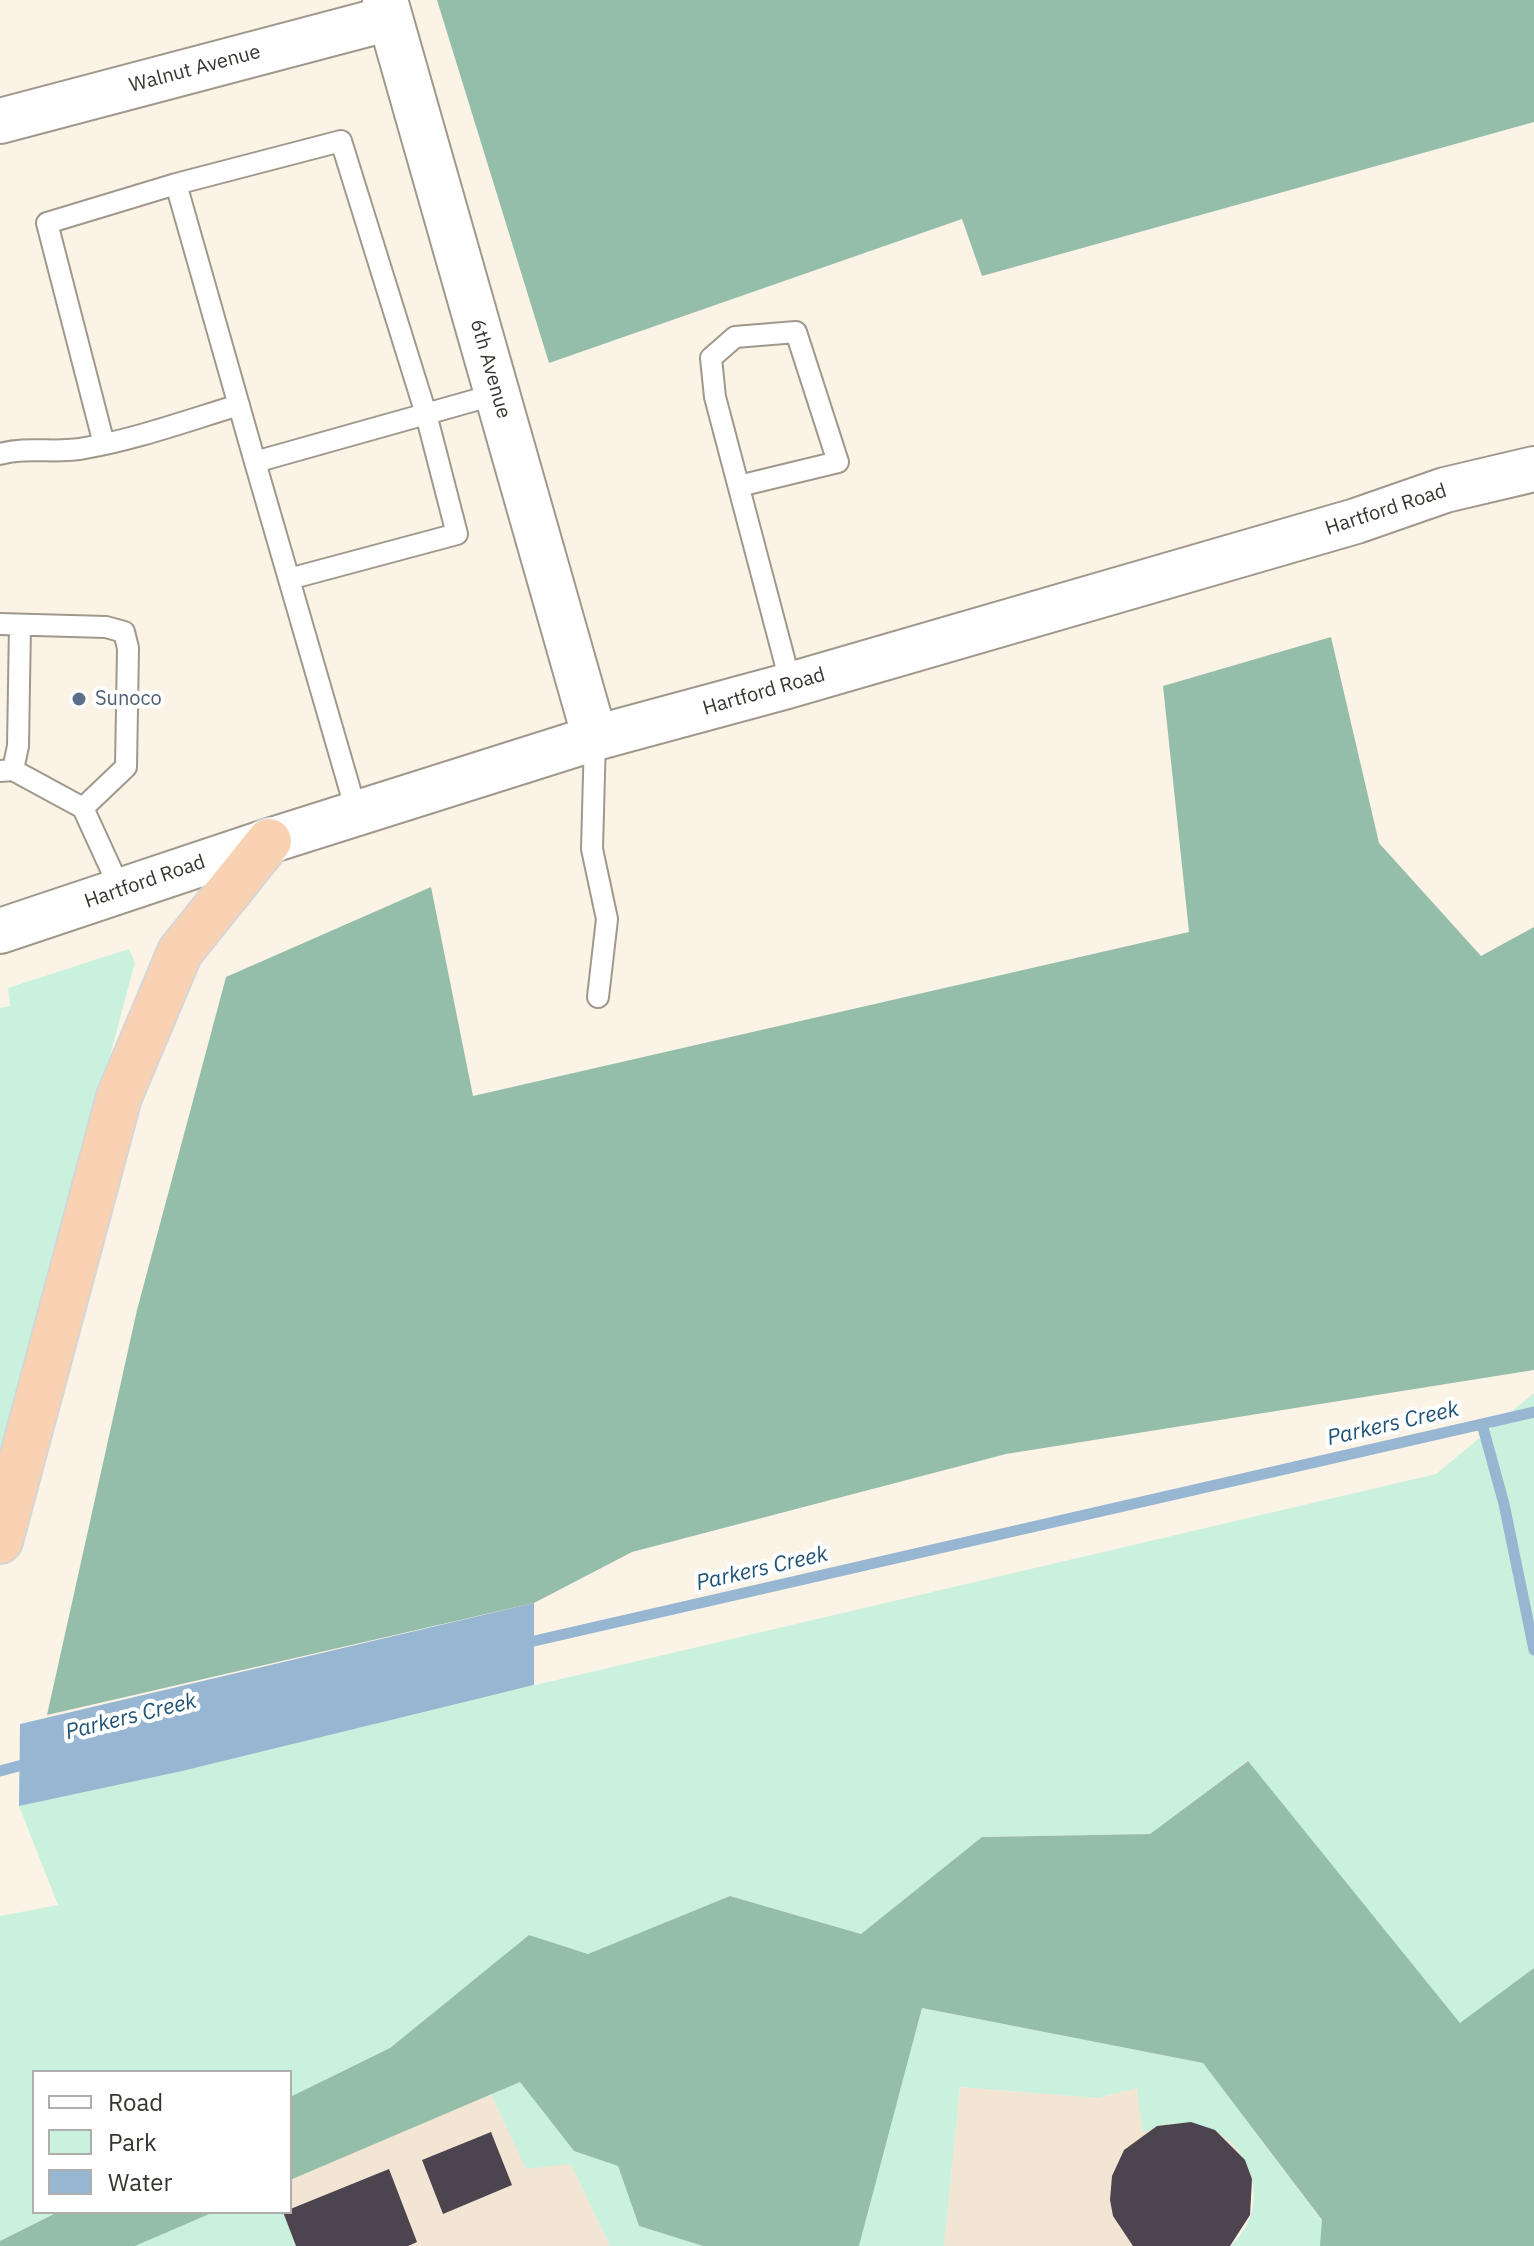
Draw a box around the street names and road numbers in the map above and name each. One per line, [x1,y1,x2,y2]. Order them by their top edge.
street label: Walnut Avenue [127,40,263,98]
street label: 6th Avenue [464,317,516,421]
street label: Hartford Road [1322,479,1450,541]
street label: Hartford Road [700,663,828,721]
street label: Hartford Road [81,850,209,914]

